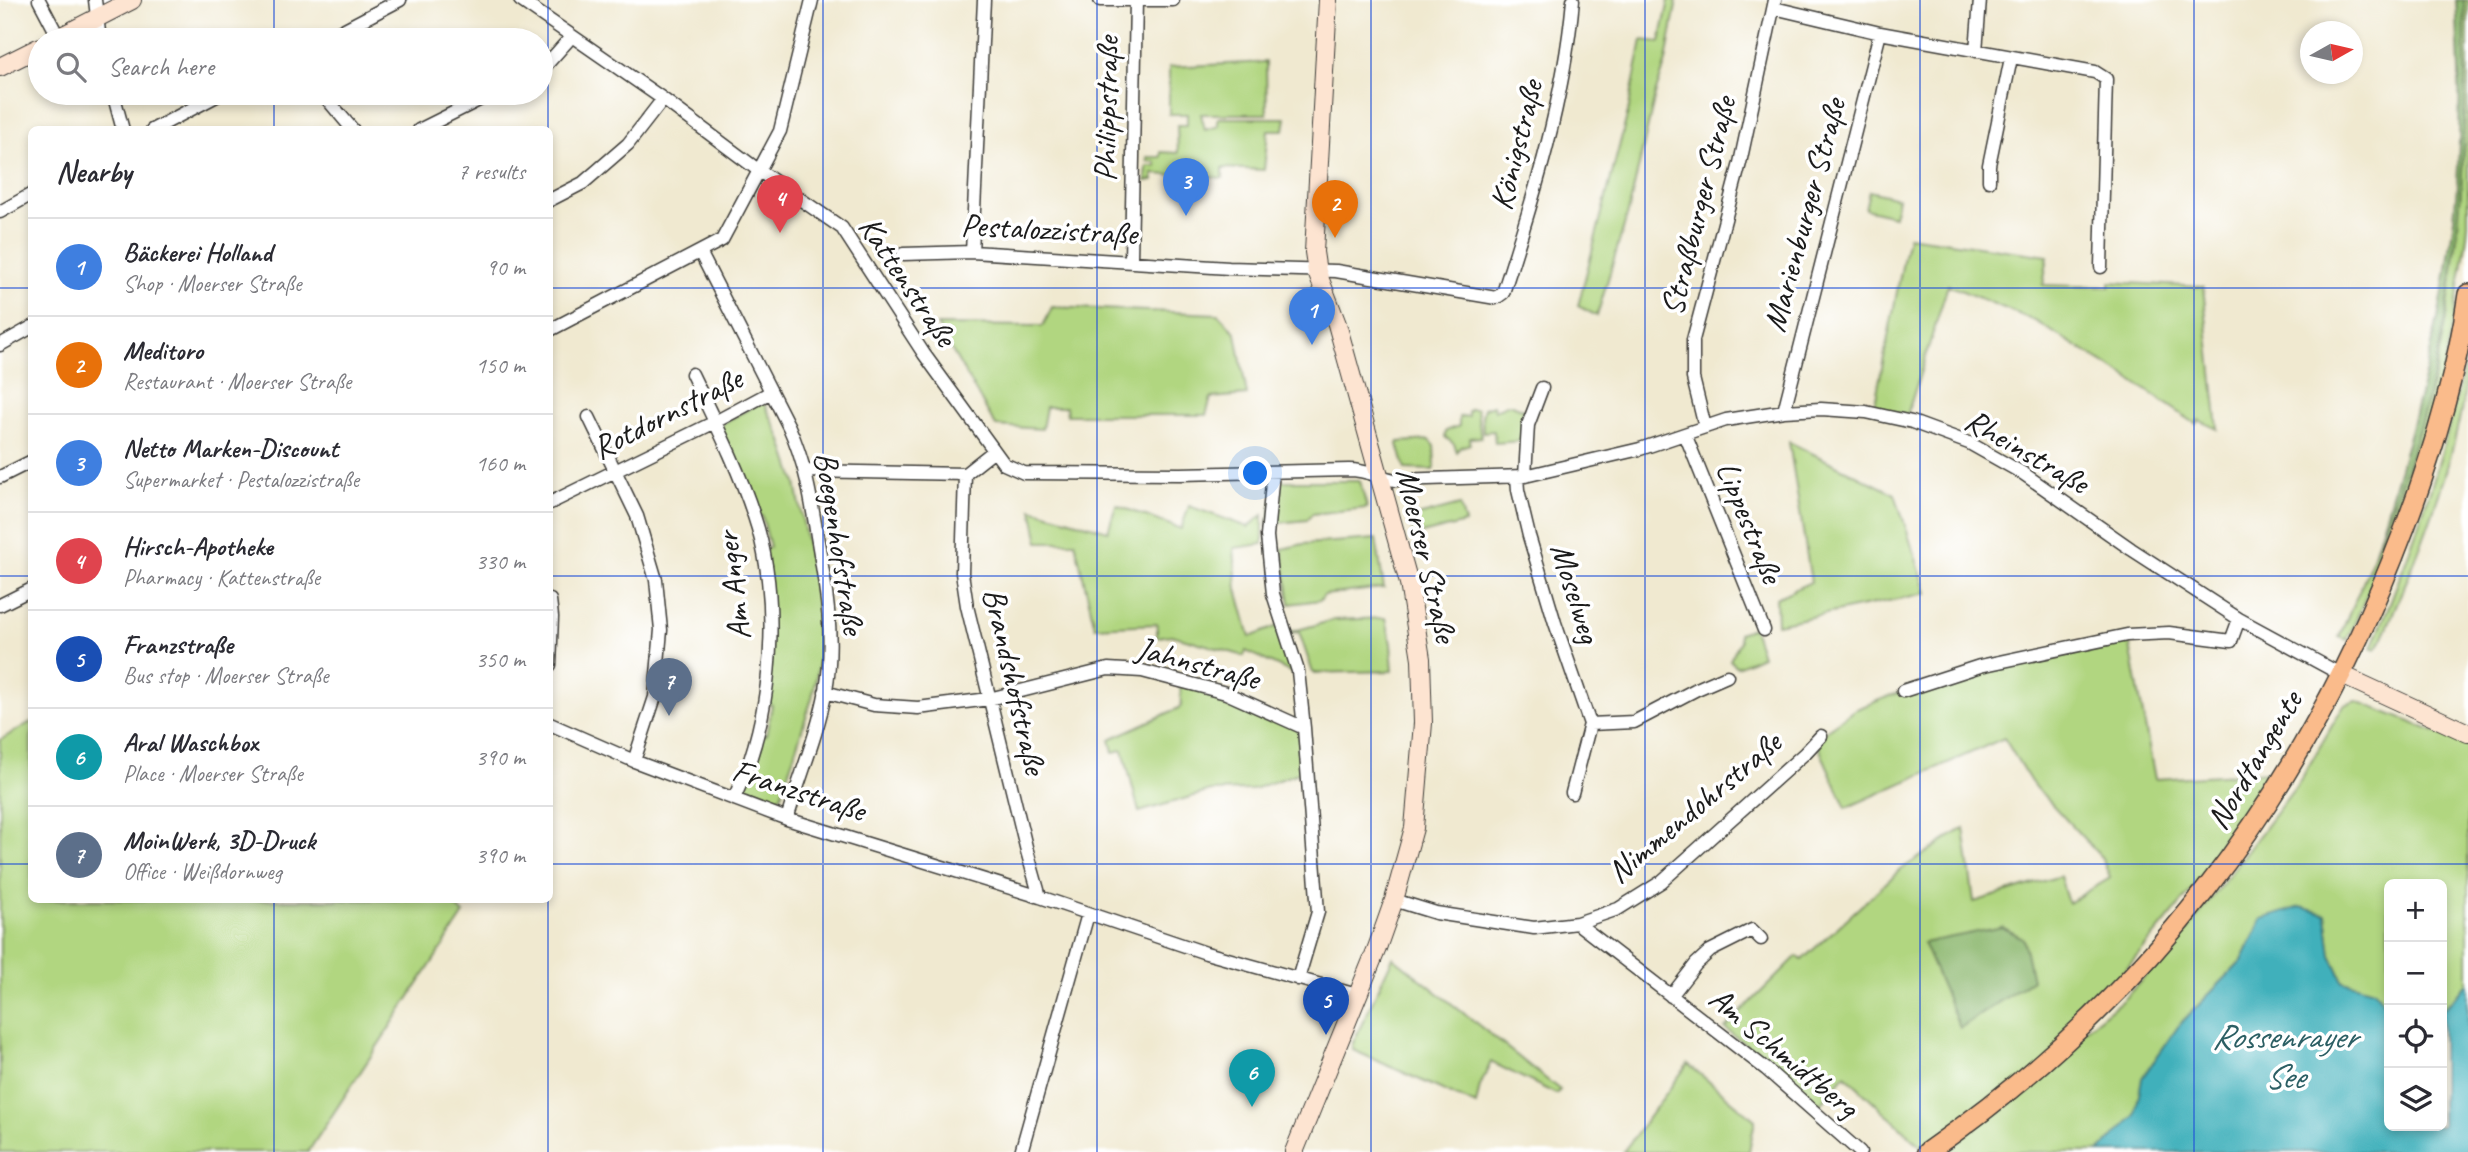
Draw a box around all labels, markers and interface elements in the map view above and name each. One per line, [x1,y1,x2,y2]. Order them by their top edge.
north arrow [2300,21,2363,84]
search box [28,28,553,105]
street label: Philippstraße [1084,34,1128,182]
icon: search [52,48,90,86]
text: Search here [108,50,214,83]
street label: Königstraße [1480,74,1553,214]
street label: Straßburger Straße [1651,90,1746,320]
street label: Marienburger Straße [1753,92,1856,336]
text: Nearby [56,153,132,191]
text: 7 results [458,157,525,186]
pin: 3 [1163,158,1209,216]
pin: 4 [757,175,803,233]
pin: 2 [1312,180,1358,238]
street label: Pestalozzistraße [960,203,1140,255]
street label: Kattenstraße [849,208,968,356]
text: Bäckerei Holland [123,236,272,269]
text: 1 [74,253,84,282]
text: 90 m [486,253,525,282]
text: Shop · Moerser Straße [123,269,301,298]
pin: 1 [1289,287,1335,345]
text: Meditoro [123,334,203,367]
text: 2 [74,351,84,380]
text: 150 m [476,351,525,380]
street label: Rotdornstraße [585,356,751,469]
text: Restaurant · Moerser Straße [123,367,351,396]
street label: Rheinstraße [1958,399,2098,504]
text: Netto Marken-Discount [123,432,338,465]
text: 3 [74,449,84,478]
text: 160 m [476,449,525,478]
street label: Boegenhofstraße [805,449,876,639]
street label: Lippestraße [1707,455,1794,591]
your location [1238,456,1272,490]
street label: Moerser Straße [1387,464,1468,648]
text: Supermarket · Pestalozzistraße [123,465,359,494]
street label: Am Anger [705,526,760,643]
text: Hirsch-Apotheke [123,530,273,563]
street label: Moselweg [1541,538,1611,649]
text: 4 [74,547,84,576]
text: 330 m [476,547,525,576]
text: Pharmacy · Kattenstraße [123,563,320,592]
street label: Brandshofstraße [973,584,1057,781]
street label: Jahnstraße [1130,626,1266,700]
text: Franzstraße [123,628,233,661]
text: 5 [74,645,84,674]
text: 350 m [476,645,525,674]
pin: 7 [646,658,692,716]
text: Bus stop · Moerser Straße [123,661,328,690]
street label: Nordtangente [2196,681,2313,837]
street label: Nimmendohrstraße [1598,720,1791,892]
text: Aral Waschbox [123,726,258,759]
text: 6 [74,743,84,772]
text: 390 m [476,743,525,772]
street label: Franzstraße [727,749,873,832]
text: Place · Moerser Straße [123,759,303,788]
text: MoinWerk, 3D-Druck [123,824,315,857]
text: 7 [74,841,84,870]
text: 390 m [476,841,525,870]
text: Office · Weißdornweg [123,857,282,886]
map controls [2384,879,2447,1131]
button: + [2384,879,2447,942]
button: − [2384,942,2447,1005]
pin: 5 [1303,977,1349,1035]
street label: Am Schmidtberg [1700,977,1869,1128]
button: locate [2384,1005,2447,1068]
water label: Rossenrayer See [2212,1014,2362,1099]
pin: 6 [1229,1049,1275,1107]
button: layers [2384,1068,2447,1131]

